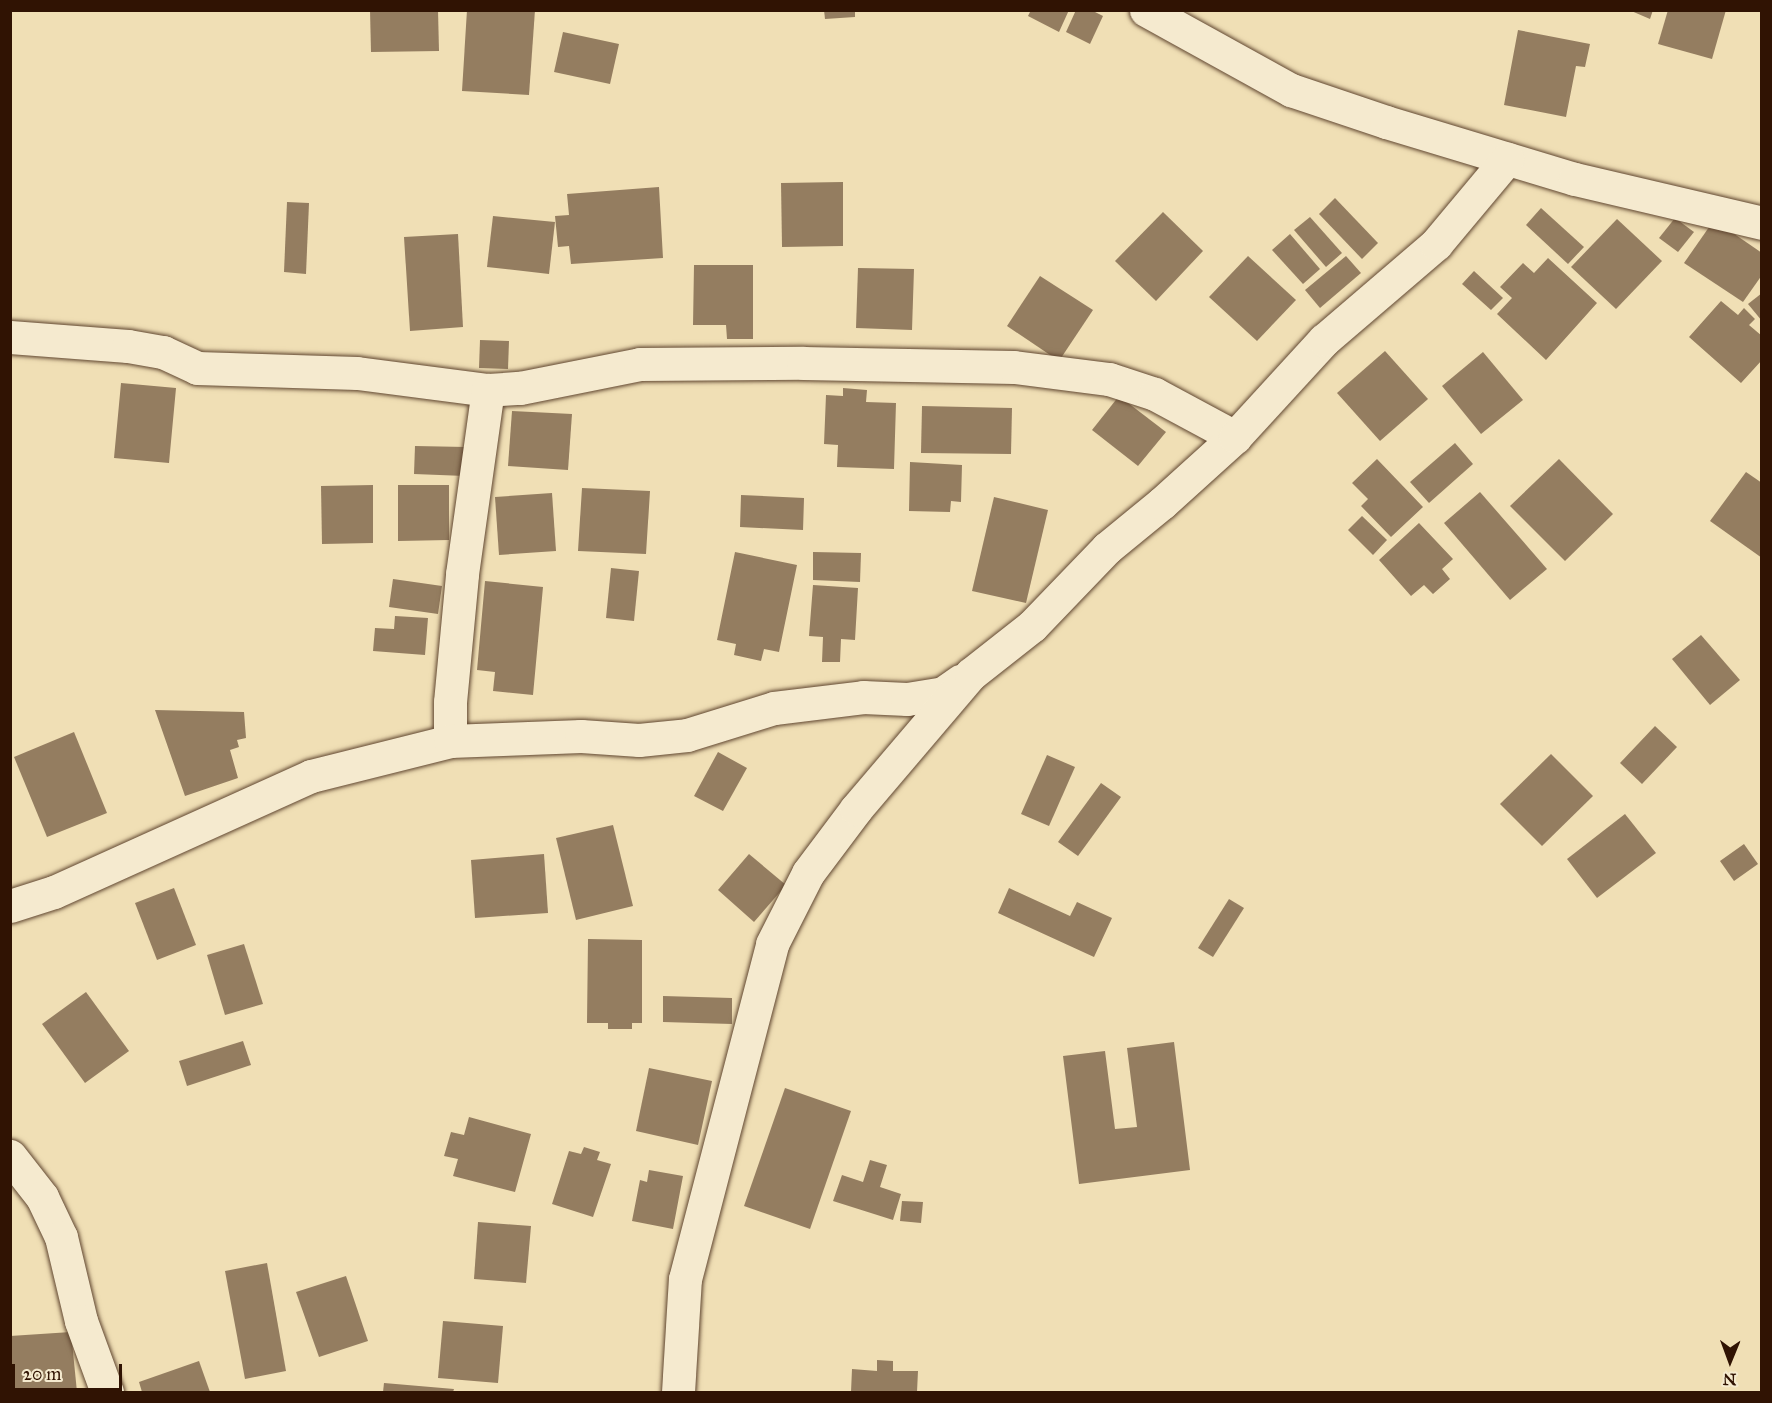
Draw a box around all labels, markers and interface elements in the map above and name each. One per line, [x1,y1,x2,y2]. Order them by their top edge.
north arrow [1700,1331,1760,1391]
scale bar [15,1352,124,1390]
text: 20 m [23,1363,61,1385]
text: N [1723,1370,1737,1389]

